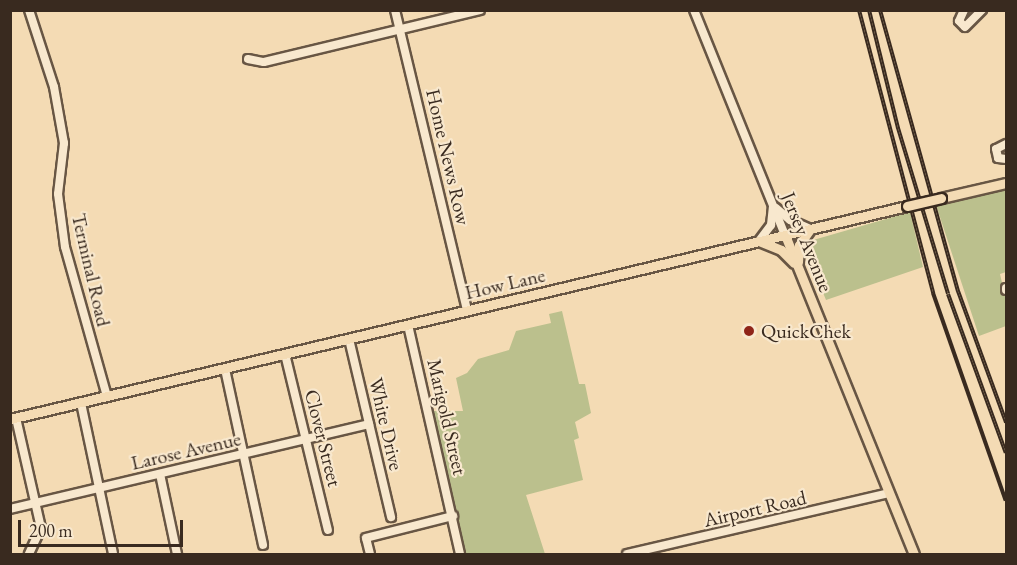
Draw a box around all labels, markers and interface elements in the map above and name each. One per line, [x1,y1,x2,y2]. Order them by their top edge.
street label: Home News Row [421,87,475,227]
street label: Jersey Avenue [776,189,838,295]
street label: Terminal Road [66,211,116,329]
street label: How Lane [463,263,547,305]
place label: QuickChek [761,319,851,343]
marker: QuickChek [742,324,756,338]
street label: Marigold Street [422,357,472,477]
street label: White Drive [364,375,408,473]
street label: Clover Street [299,387,347,489]
street label: Larose Avenue [129,427,243,475]
street label: Airport Road [701,486,809,532]
scale bar [21,508,186,546]
text: 200 m [29,519,73,542]

